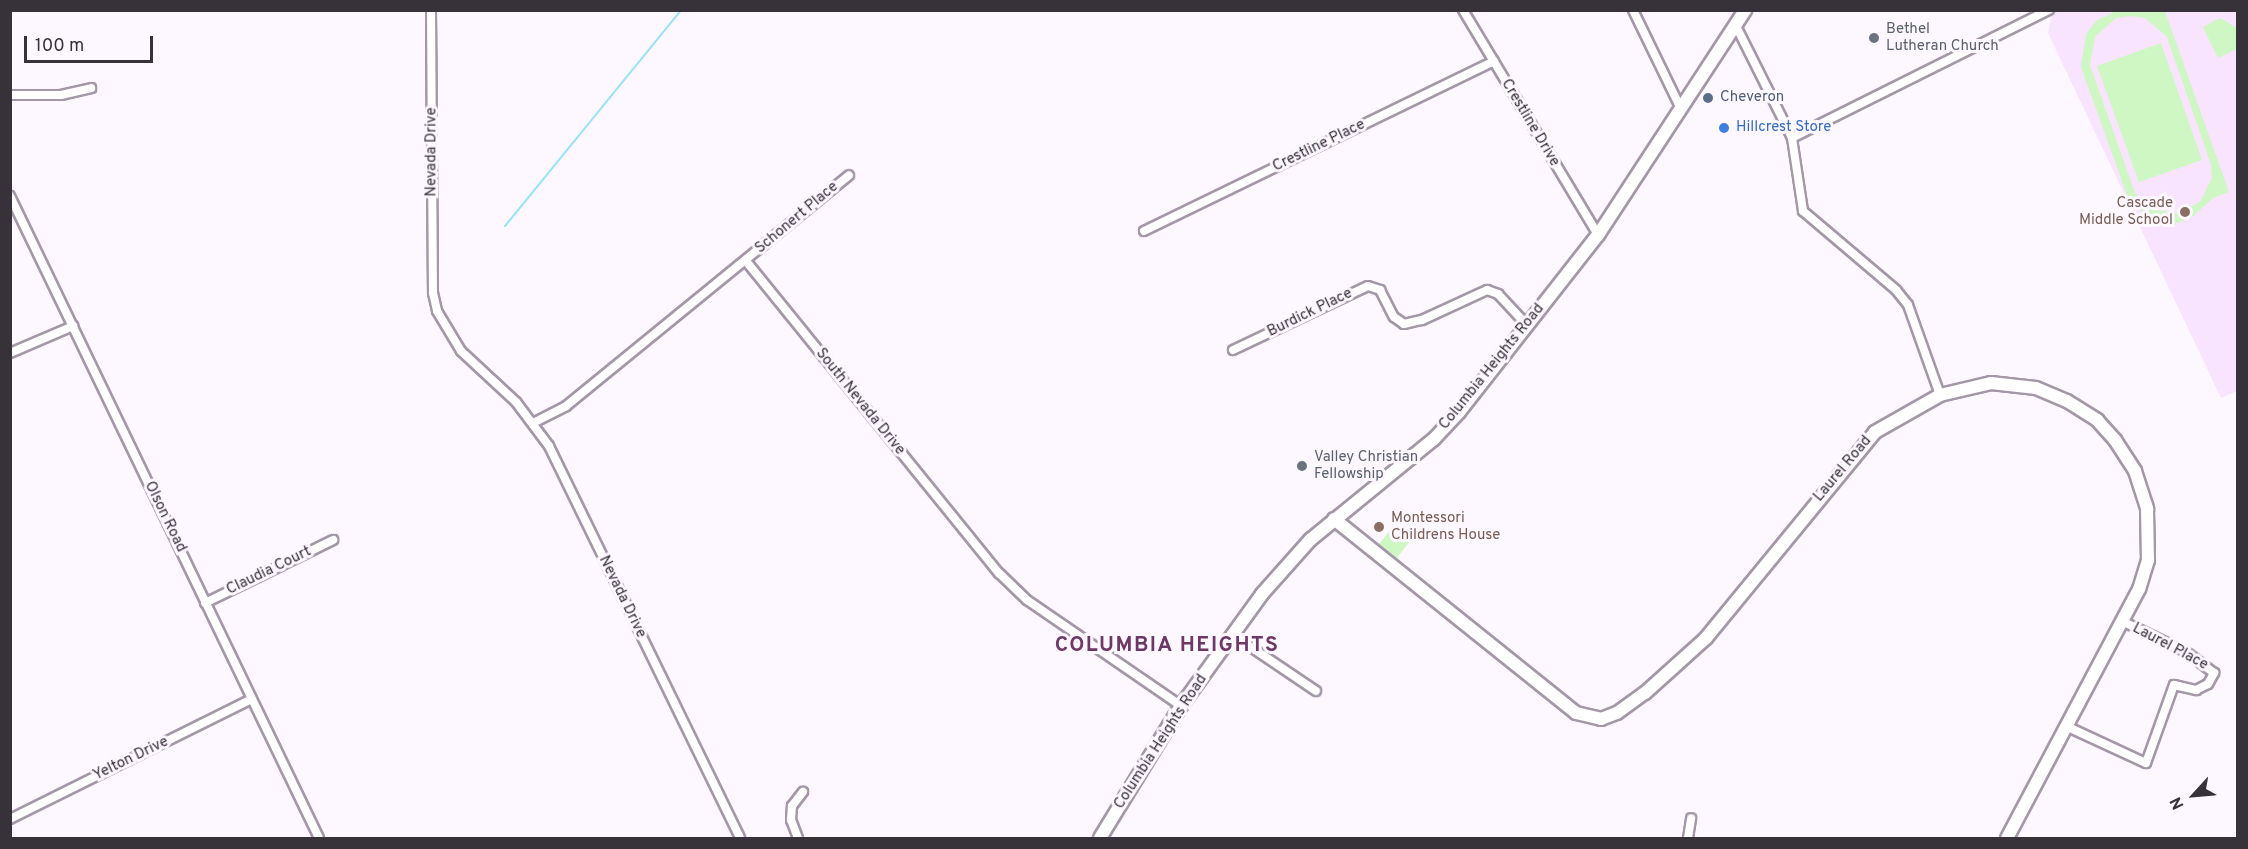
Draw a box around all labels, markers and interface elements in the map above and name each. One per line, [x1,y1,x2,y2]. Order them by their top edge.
place label: Bethel Lutheran Church [1886,20,1999,55]
scale bar [27,24,156,62]
marker: Bethel Lutheran Church [1867,31,1881,45]
text: 100 m [35,35,84,58]
street label: Crestline Drive [1497,76,1563,170]
place label: Cheveron [1720,89,1784,107]
marker: Cheveron [1701,91,1715,105]
street label: Nevada Drive [423,107,441,197]
street label: Crestline Place [1270,116,1368,176]
place label: Hillcrest Store [1736,119,1831,137]
marker: Hillcrest Store [1717,121,1731,135]
street label: Schonert Place [752,178,842,258]
place label: Cascade Middle School [2079,194,2173,229]
marker: Cascade Middle School [2178,205,2192,219]
street label: Burdick Place [1265,285,1355,341]
street label: Columbia Heights Road [1436,300,1548,434]
street label: South Nevada Drive [811,345,909,459]
street label: Laurel Road [1810,432,1876,506]
place label: Valley Christian Fellowship [1314,448,1418,483]
marker: Valley Christian Fellowship [1295,459,1309,473]
street label: Olson Road [140,479,190,555]
place label: Montessori Childrens House [1391,509,1500,544]
marker: Montessori Childrens House [1372,520,1386,534]
street label: Claudia Court [224,543,314,599]
street label: Nevada Drive [594,553,650,641]
street label: Laurel Place [2129,620,2211,674]
district label: COLUMBIA HEIGHTS [1054,633,1280,659]
street label: Columbia Heights Road [1111,671,1211,813]
street label: Yelton Drive [90,733,172,785]
north arrow [2164,765,2224,825]
text: N [2166,793,2189,812]

